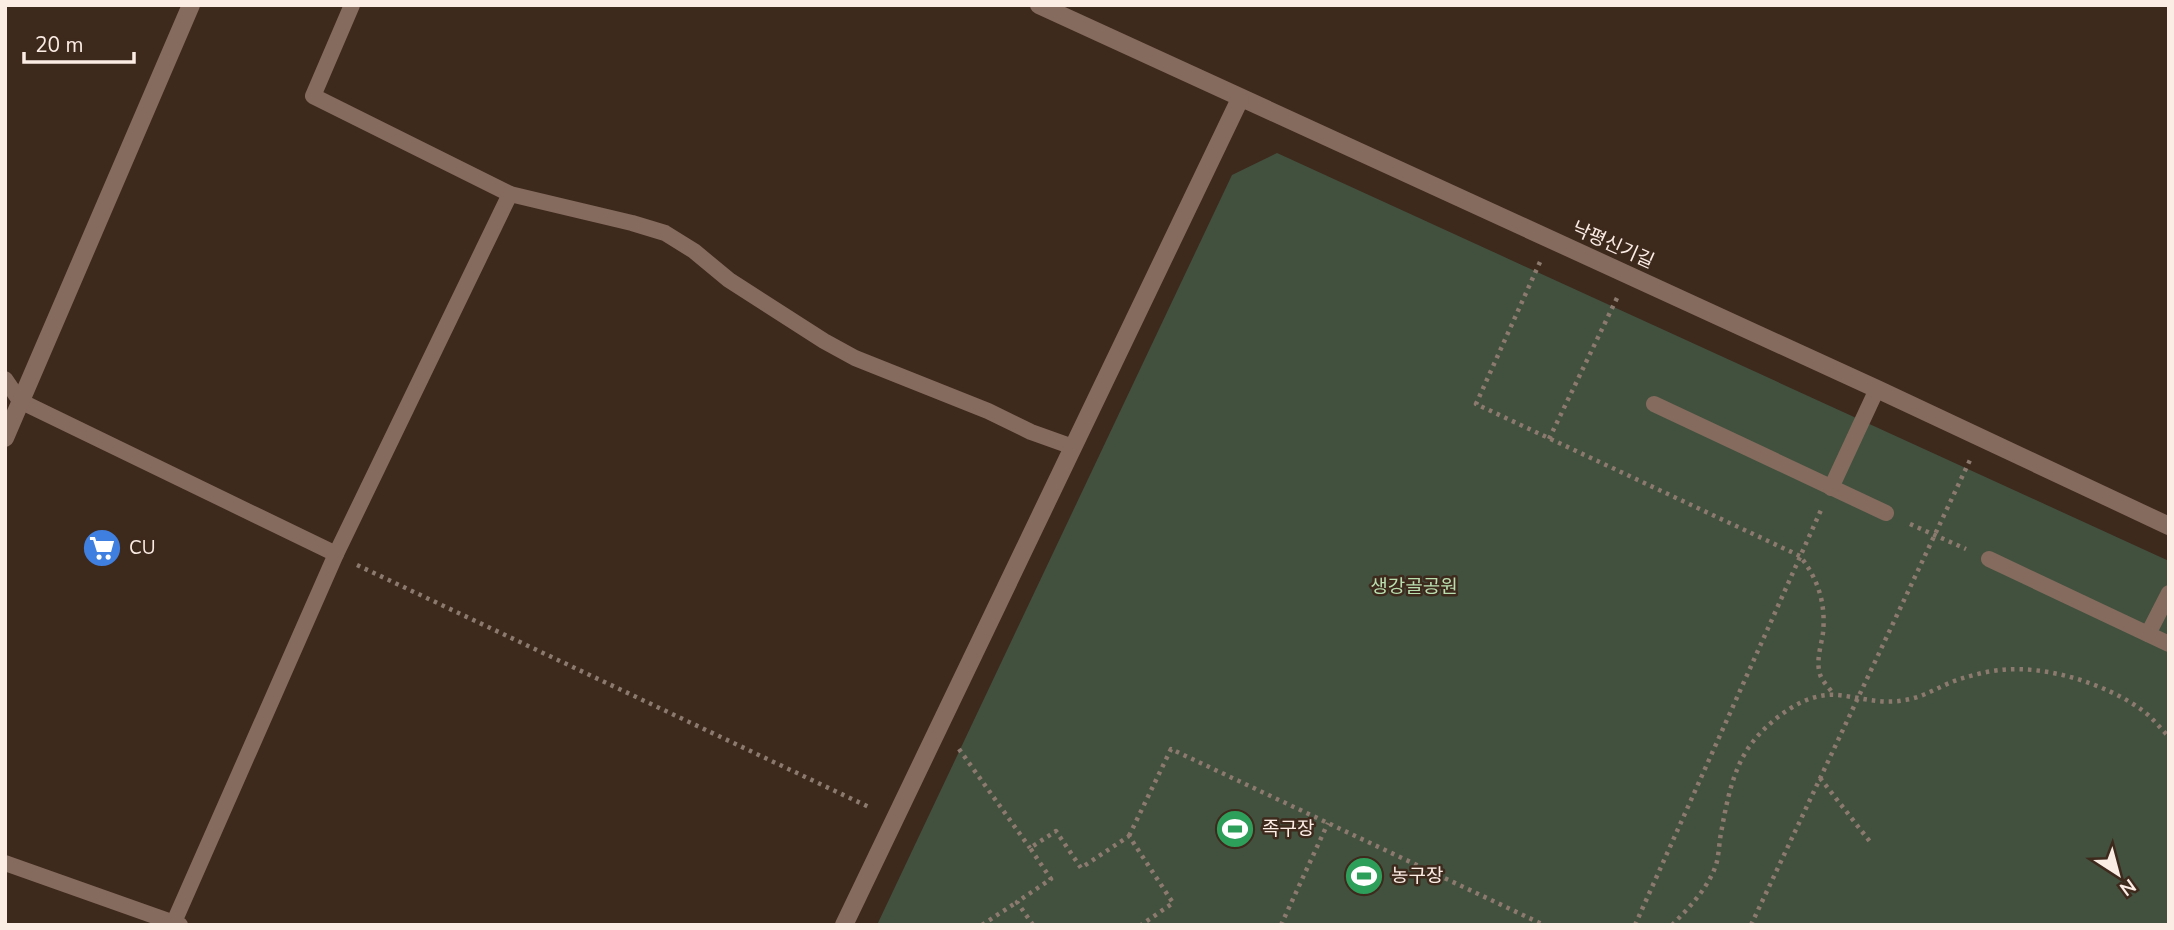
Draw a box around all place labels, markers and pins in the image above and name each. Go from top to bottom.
supermarket icon: CU [81,527,123,569]
place label: CU [129,535,156,561]
sports icon: 족구장 [1214,808,1256,850]
place label: 족구장 [1262,816,1314,842]
sports icon: 농구장 [1343,855,1385,897]
place label: 농구장 [1391,863,1443,889]

